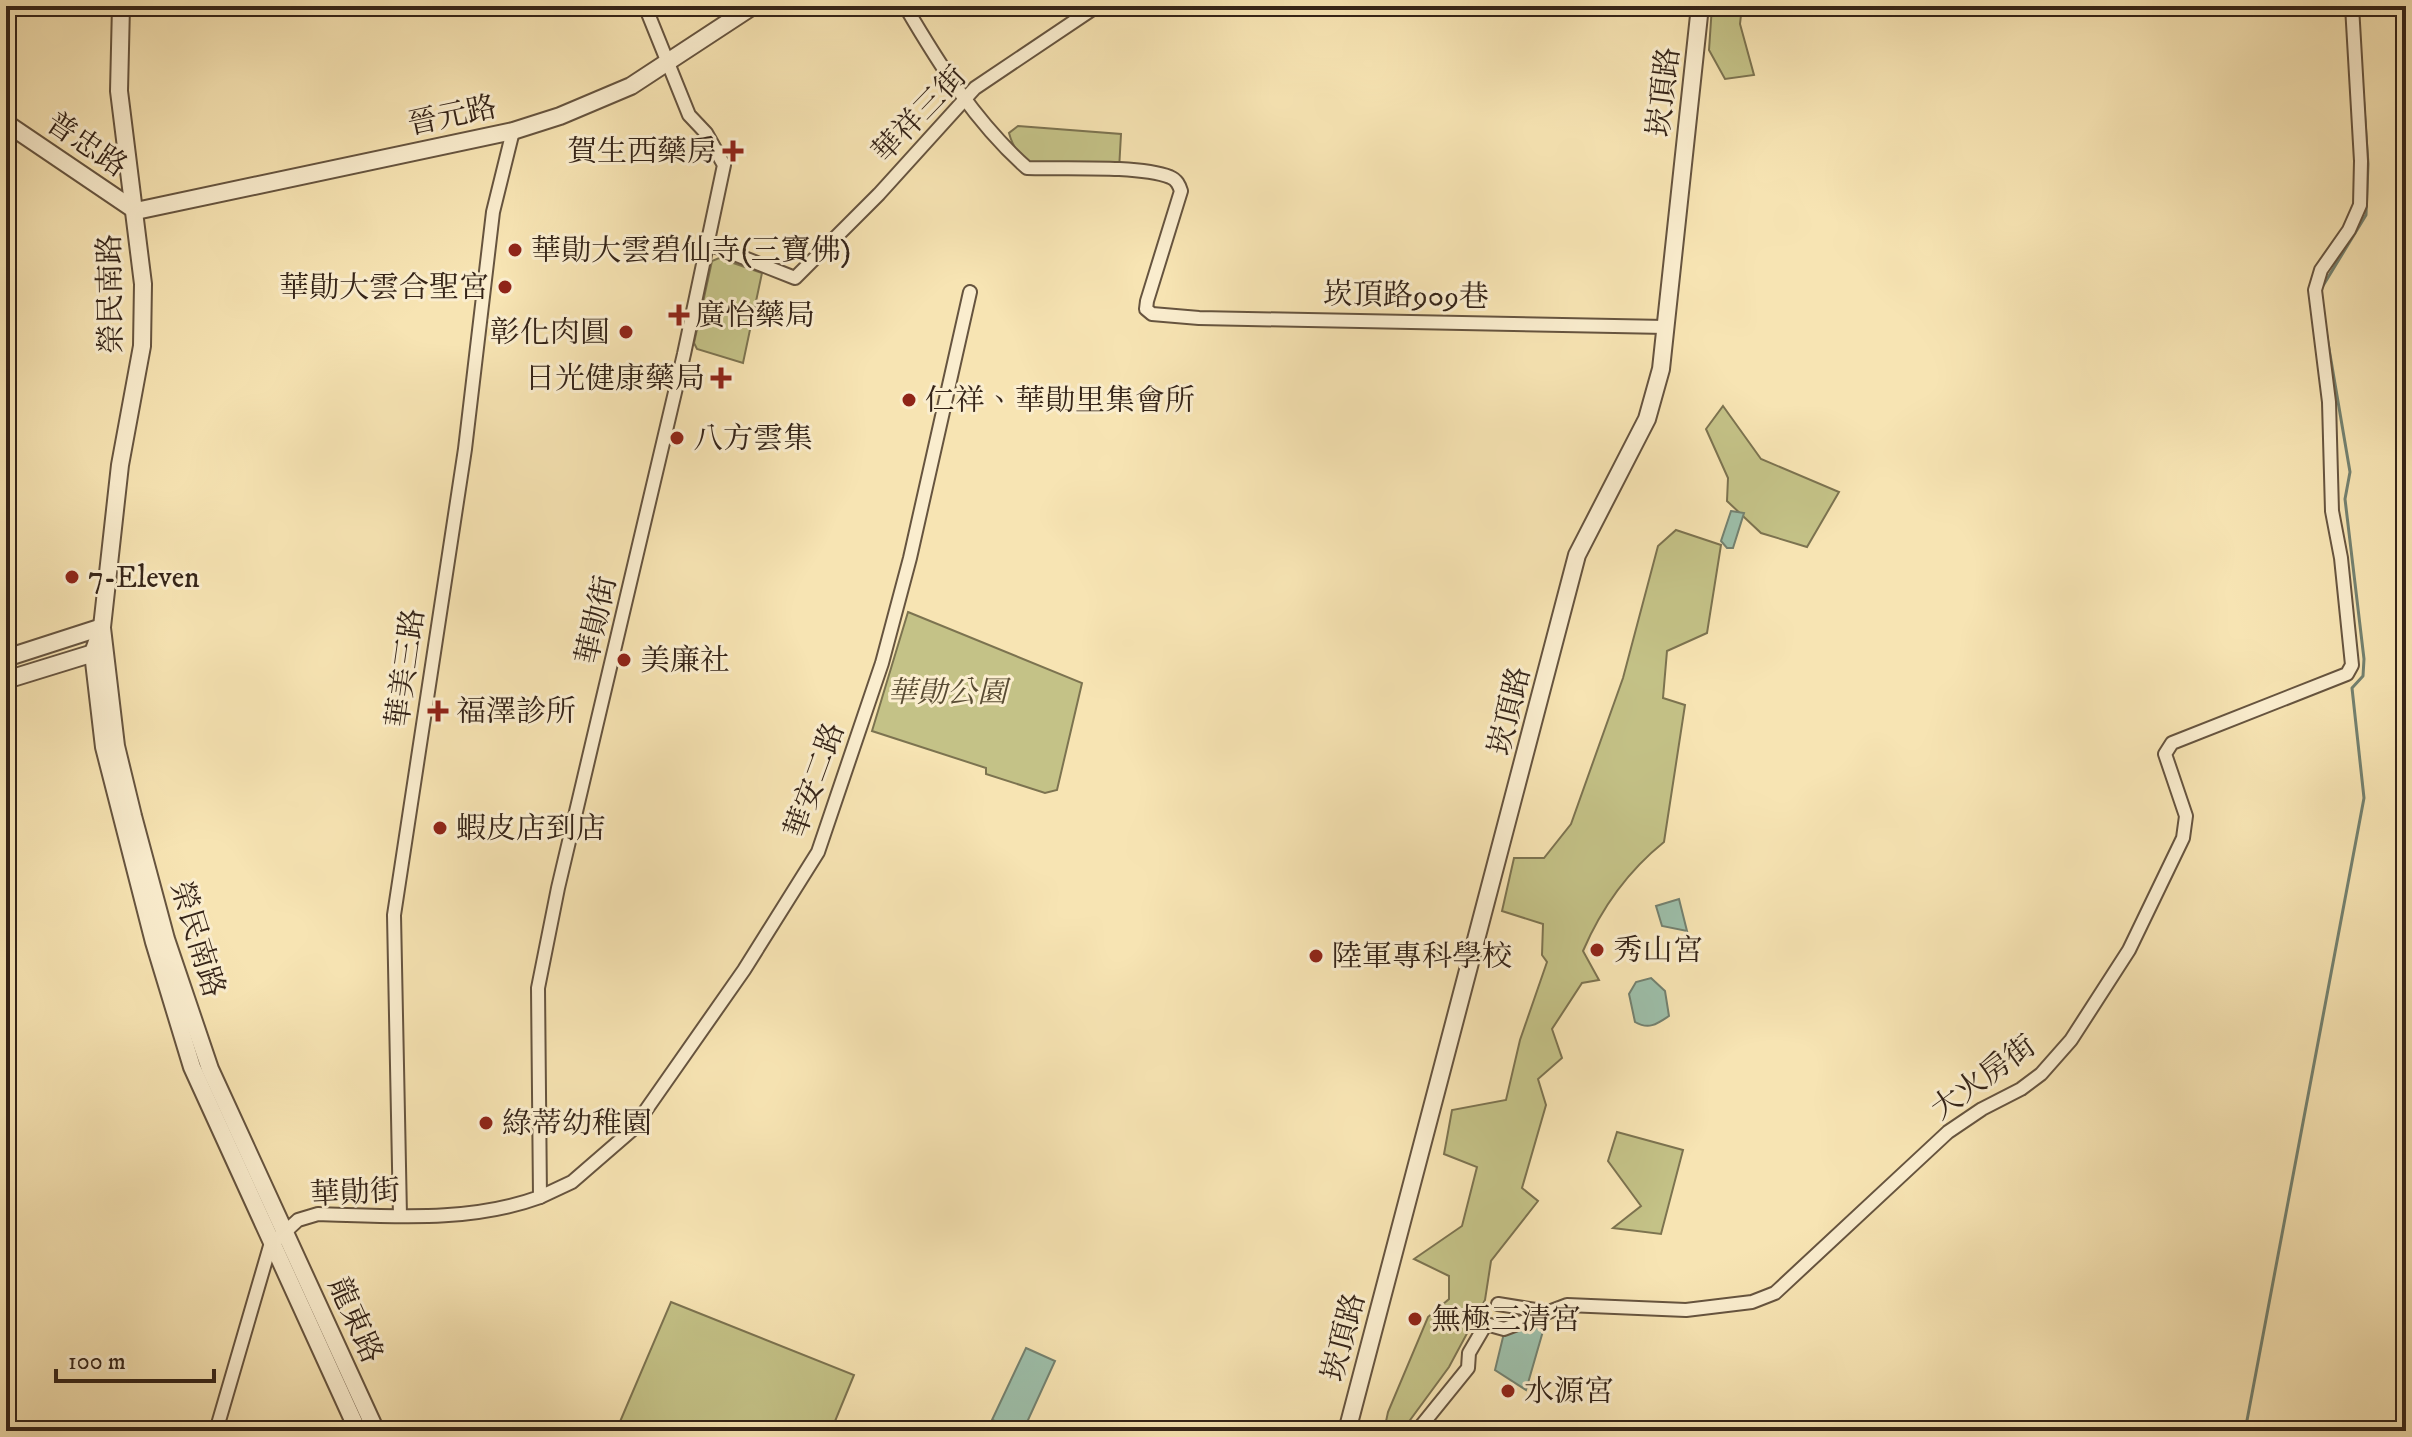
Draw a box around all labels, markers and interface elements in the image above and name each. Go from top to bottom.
street label: 崁頂路 [1641,45,1688,139]
street label: 華祥三街 [865,59,975,171]
street label: 晉元路 [404,89,500,144]
street label: 普忠路 [39,105,134,186]
place label: 賀生西藥房 [567,134,717,171]
marker: 賀生西藥房 [724,142,742,160]
place label: 華勛大雲碧仙寺(三寶佛) [531,233,851,270]
street label: 榮民南路 [92,234,131,354]
marker: 華勛大雲碧仙寺(三寶佛) [506,241,524,259]
place label: 華勛大雲合聖宮 [279,270,489,307]
street label: 崁頂路909巷 [1323,277,1489,316]
marker: 華勛大雲合聖宮 [496,278,514,296]
place label: 廣怡藥局 [695,298,815,335]
marker: 廣怡藥局 [670,306,688,324]
place label: 彰化肉圓 [490,315,610,352]
marker: 彰化肉圓 [617,323,635,341]
place label: 日光健康藥局 [525,361,705,398]
marker: 日光健康藥局 [712,369,730,387]
place label: 仁祥、華勛里集會所 [925,383,1195,420]
marker: 仁祥、華勛里集會所 [900,391,918,409]
place label: 八方雲集 [693,421,813,458]
marker: 八方雲集 [668,429,686,447]
place label: 7-Eleven [88,560,200,597]
marker: 7-Eleven [63,568,81,586]
street label: 華勛街 [569,572,626,668]
street label: 華美三路 [380,606,433,730]
place label: 美廉社 [640,643,730,680]
marker: 美廉社 [615,651,633,669]
street label: 崁頂路 [1482,663,1539,760]
park label: 華勛公園 [887,675,1011,712]
place label: 福澤診所 [456,694,576,731]
marker: 福澤診所 [427,700,449,722]
street label: 華安二路 [778,718,853,843]
place label: 蝦皮店到店 [456,811,606,848]
marker: 蝦皮店到店 [431,819,449,837]
street label: 榮民南路 [161,877,232,1002]
place label: 秀山宮 [1613,933,1703,970]
place label: 陸軍專科學校 [1332,939,1512,976]
marker: 秀山宮 [1588,941,1606,959]
marker: 陸軍專科學校 [1307,947,1325,965]
street label: 大火房街 [1924,1028,2043,1128]
place label: 綠蒂幼稚園 [502,1106,652,1143]
marker: 綠蒂幼稚園 [477,1114,495,1132]
street label: 華勛街 [309,1173,401,1214]
street label: 龍東路 [319,1272,390,1369]
street label: 崁頂路 [1315,1289,1374,1386]
place label: 無極三清宮 [1431,1302,1581,1339]
marker: 無極三清宮 [1406,1310,1424,1328]
scale bar [56,1333,214,1383]
text: 100 m [68,1347,126,1377]
place label: 水源宮 [1524,1374,1614,1411]
marker: 水源宮 [1499,1382,1517,1400]

